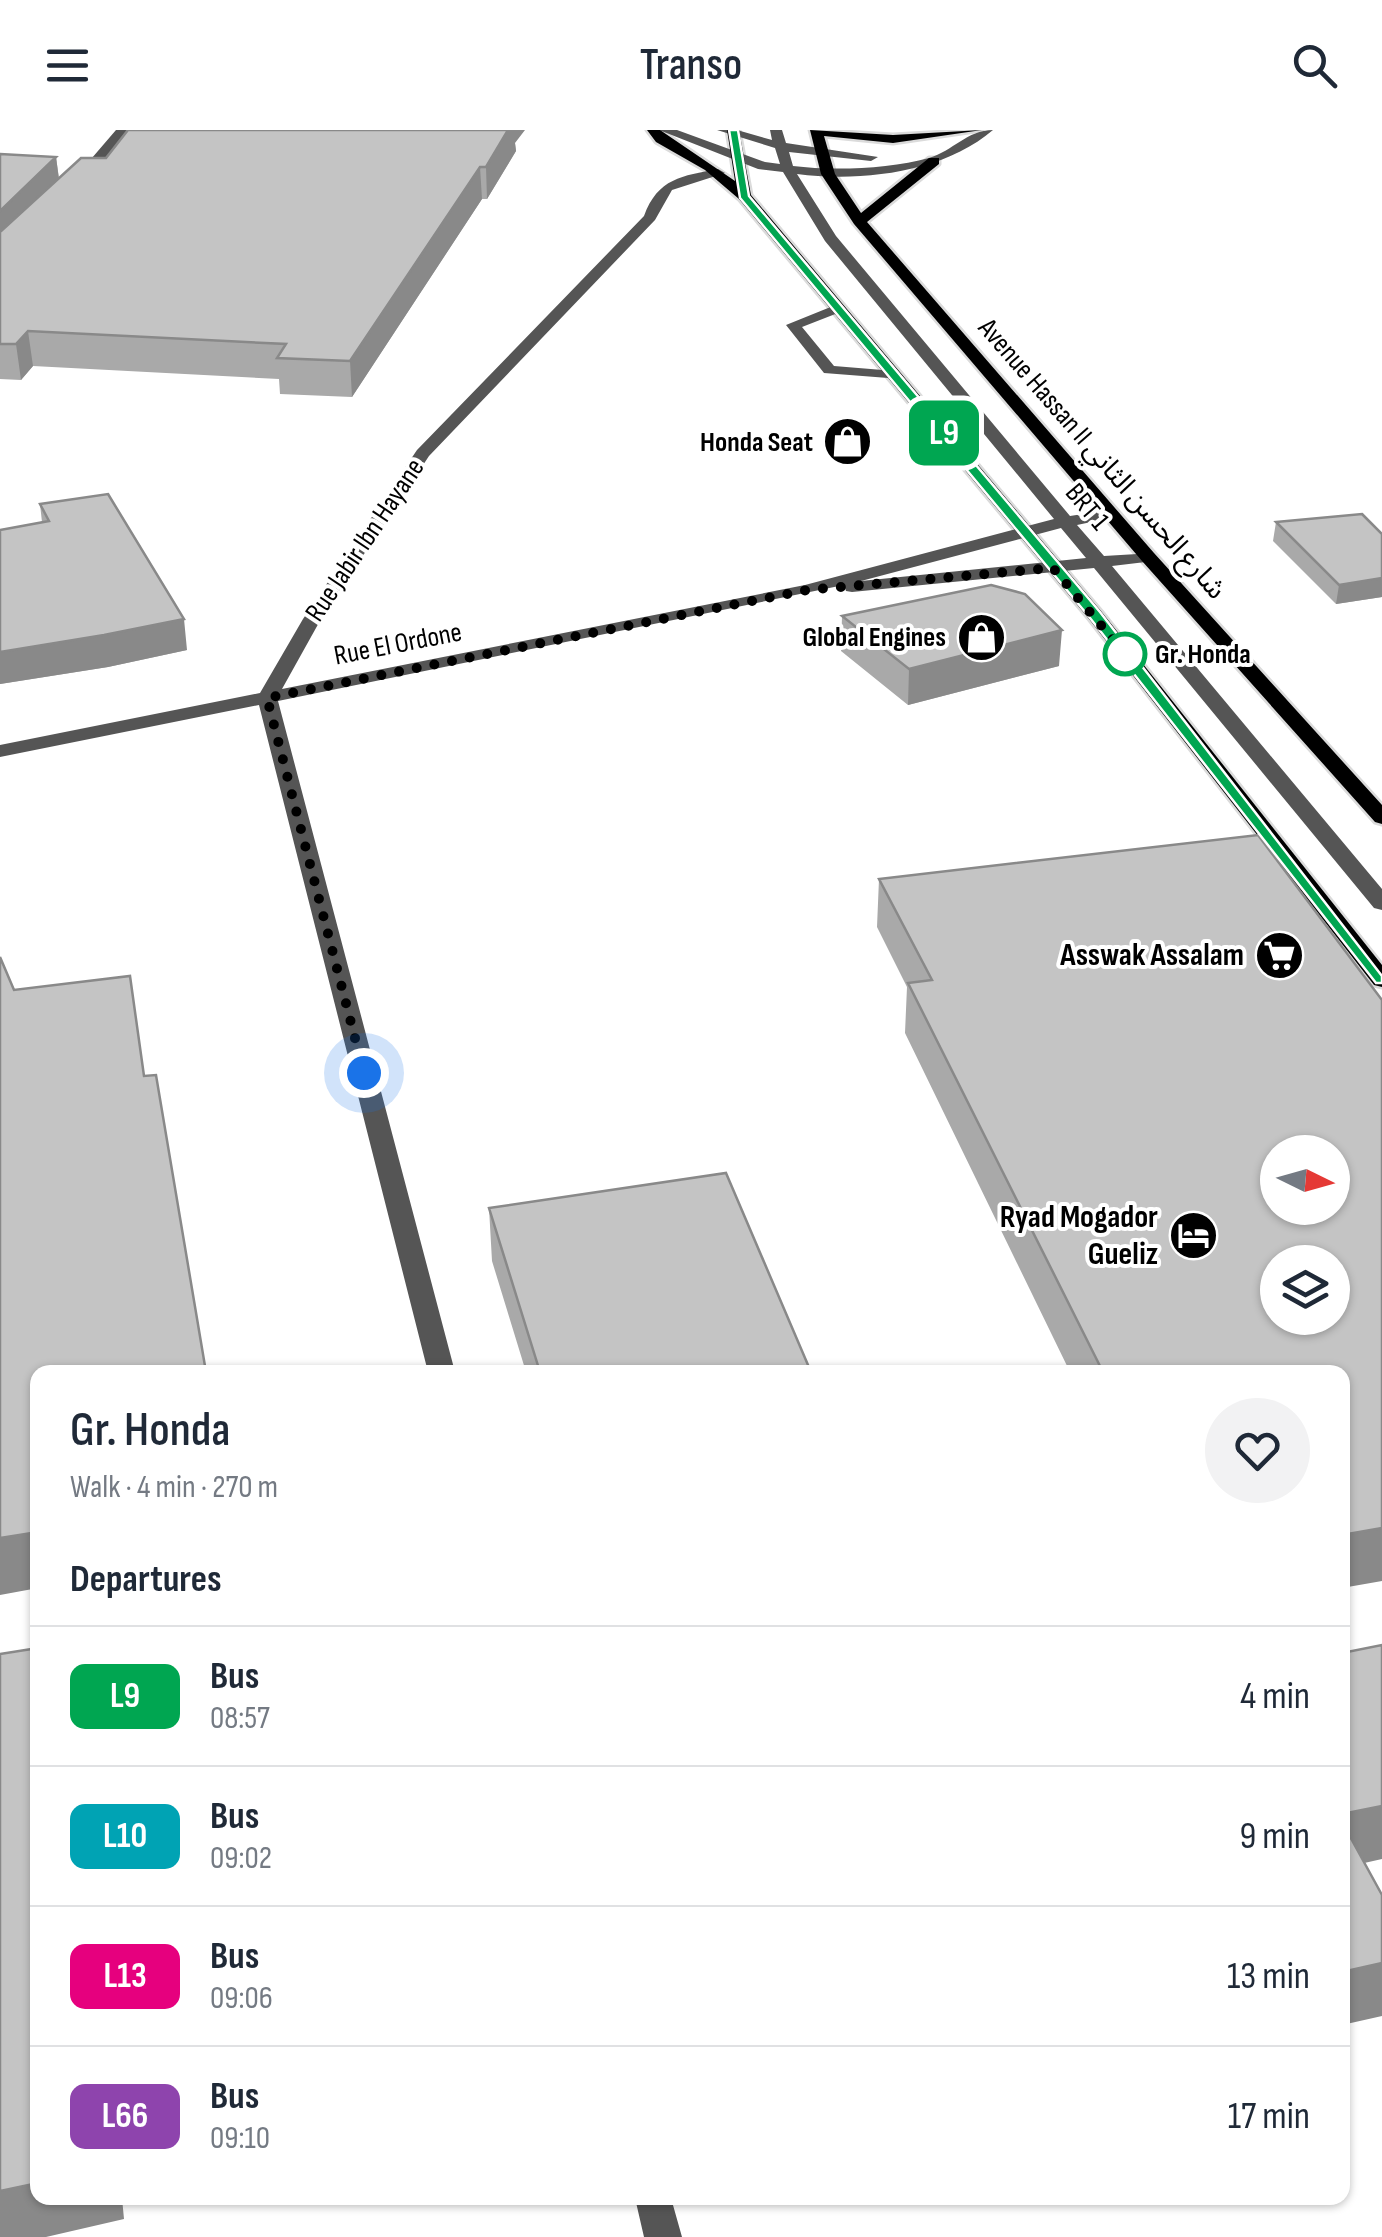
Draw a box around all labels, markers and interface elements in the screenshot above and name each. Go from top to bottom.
icon: menu [40,38,95,93]
text: Transo [640,38,742,93]
icon: search [1287,38,1342,93]
street label: Avenue Hassan II شارع الحسن الثاني [968,311,1233,608]
line badge: L9 [899,400,989,466]
text: L9 [929,412,959,455]
shop icon: Honda Seat [822,416,874,468]
place label: Honda Seat [700,426,813,459]
street label: Rue Jabir Ibn Hayane [298,452,432,628]
street label: BRT 1 [1058,477,1116,537]
shop icon: Global Engines [955,611,1007,663]
street label: Rue El Ordone [331,615,465,673]
place label: Global Engines [803,621,946,654]
marker: Gr. Honda [1104,633,1146,675]
place label: Gr. Honda [1155,638,1251,671]
supermarket icon: Asswak Assalam [1253,929,1305,981]
place label: Asswak Assalam [1059,936,1244,975]
your location [339,1048,389,1098]
north arrow [1260,1135,1350,1225]
map controls [1260,1135,1350,1335]
place label: Ryad Mogador Gueliz [1000,1198,1158,1274]
hotel icon: Ryad Mogador Gueliz [1167,1209,1219,1261]
button: layers [1260,1245,1350,1335]
button: heart [1205,1398,1310,1503]
text: Gr. Honda [70,1402,230,1459]
text: Walk · 4 min · 270 m [70,1468,278,1507]
text: Departures [70,1557,222,1602]
text: Bus [210,1654,259,1699]
text: 4 min [1240,1674,1310,1719]
text: L9 [110,1675,140,1718]
text: 08:57 [210,1699,270,1738]
text: Bus [210,1794,259,1839]
text: 9 min [1239,1814,1310,1859]
text: L10 [103,1815,147,1858]
text: 09:02 [210,1839,272,1878]
text: Bus [210,1934,259,1979]
text: 13 min [1227,1954,1310,1999]
text: L13 [103,1955,147,1998]
text: 09:06 [210,1979,273,2018]
text: Bus [210,2074,259,2119]
text: 17 min [1228,2094,1310,2139]
text: L66 [102,2095,148,2138]
text: 09:10 [210,2119,270,2158]

